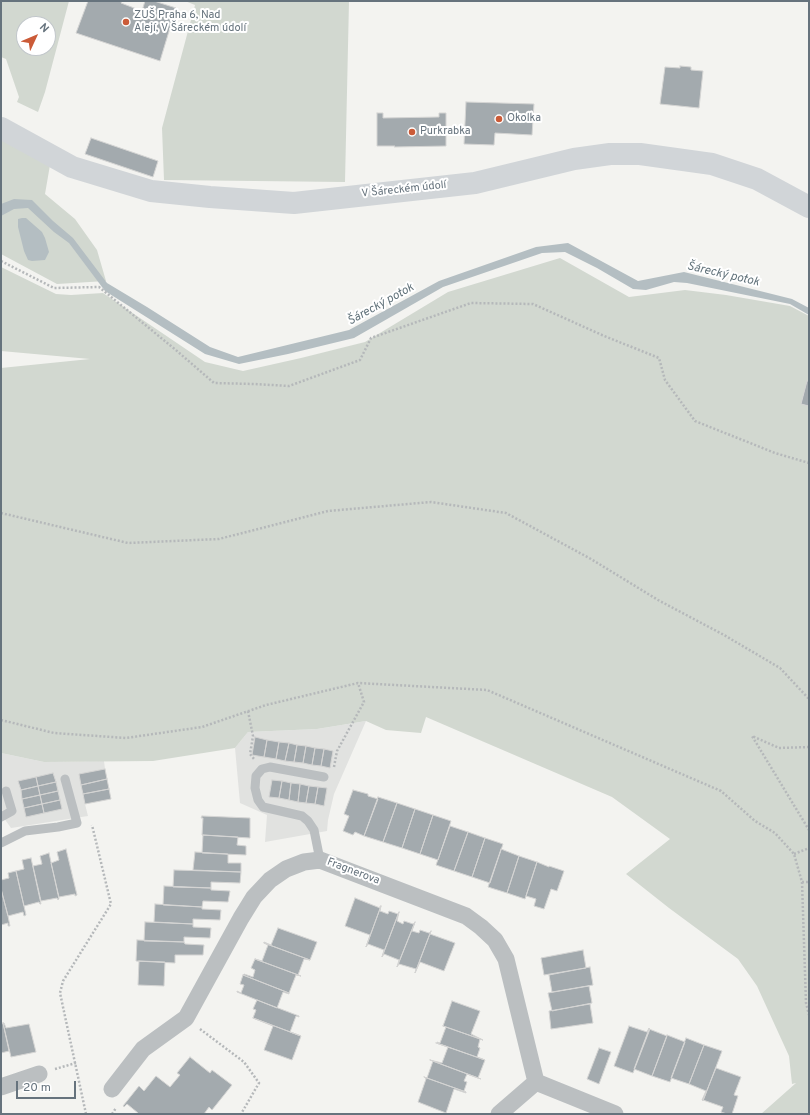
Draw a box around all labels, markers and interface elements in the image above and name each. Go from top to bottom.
place label: ZUŠ Praha 6, Nad Alejí, V Šáreckém údolí [134,9,246,35]
north arrow [16,16,56,56]
marker: ZUŠ Praha 6, Nad Alejí, V Šáreckém údolí [121,17,131,27]
text: N [36,21,52,36]
place label: Okolka [507,112,541,126]
marker: Okolka [494,114,504,124]
place label: Purkrabka [420,125,471,139]
marker: Purkrabka [407,127,417,137]
street label: V Šáreckém údolí [361,179,447,201]
water label: Šárecký potok [686,260,760,290]
water label: Šárecký potok [345,281,417,329]
street label: Fragnerova [325,856,381,888]
scale bar [18,1073,78,1099]
text: 20 m [23,1080,51,1096]

